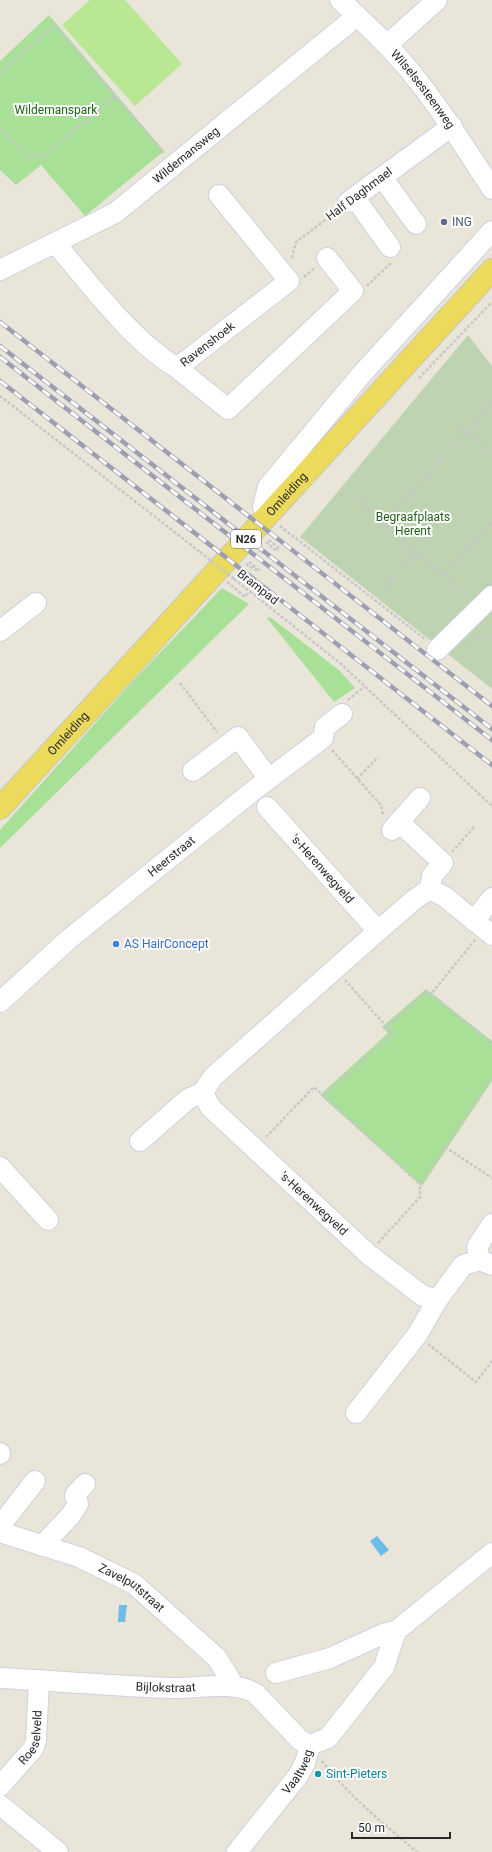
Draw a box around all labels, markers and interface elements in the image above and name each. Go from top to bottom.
street label: Wilselsesteenweg [388,47,458,131]
park label: Wildemanspark [15,103,98,117]
street label: Wildemansweg [150,124,222,186]
street label: Half Daghmael [323,165,395,223]
place label: ING [452,215,472,229]
marker: ING [439,217,449,227]
street label: Ravenshoek [178,318,238,370]
street label: Omleiding [263,470,310,519]
park label: Begraafplaats Herent [376,510,450,538]
road number: N26 [231,530,261,548]
street label: Brampad [235,567,281,607]
street label: Omleiding [45,709,92,758]
street label: 's-Herenwegveld [288,832,357,906]
street label: Heerstraat [145,833,198,880]
place label: AS HairConcept [124,937,209,951]
marker: AS HairConcept [111,939,121,949]
street label: 's-Herenwegveld [277,1169,350,1238]
street label: Zavelputstraat [96,1561,167,1615]
street label: Bijlokstraat [135,1679,196,1695]
street label: Roeselveld [15,1710,45,1768]
street label: Vaaltweg [279,1748,315,1797]
place label: Sint-Pieters [326,1767,387,1781]
marker: Sint-Pieters [313,1769,323,1779]
scale bar [352,1814,450,1840]
text: 50 m [358,1821,385,1835]

